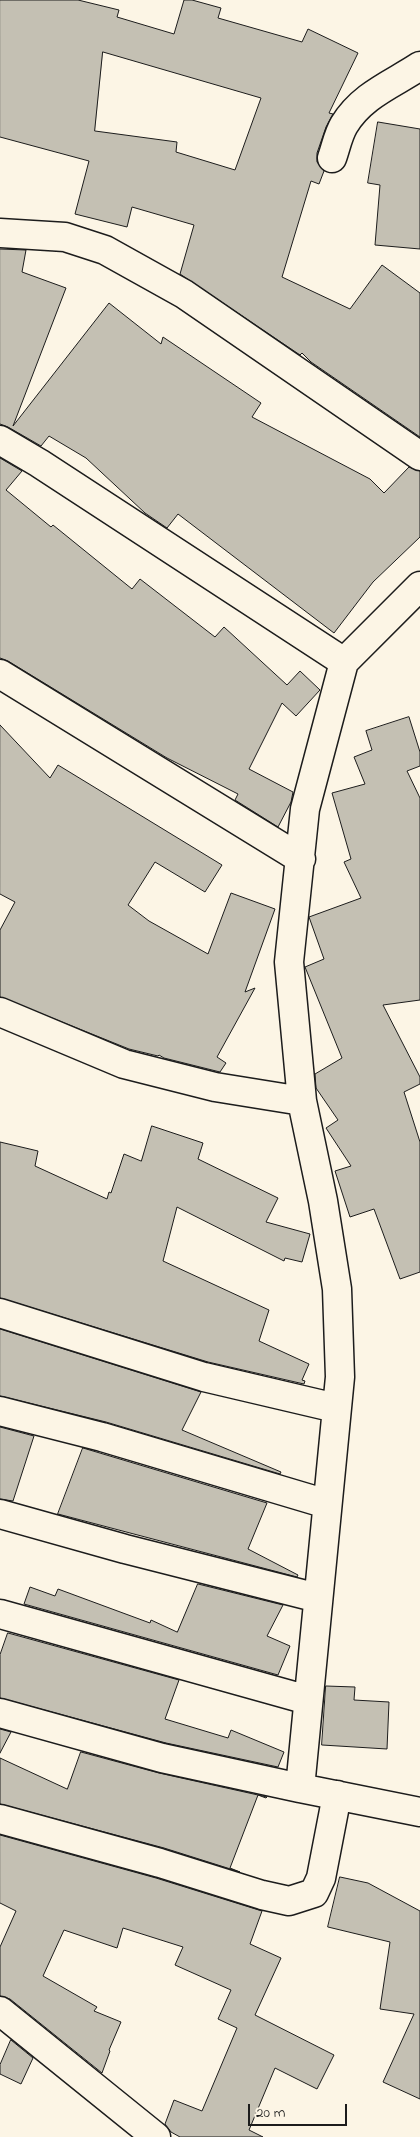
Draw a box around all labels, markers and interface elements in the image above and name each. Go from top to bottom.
scale bar [250,2094,349,2126]
text: 20 m [256,2102,285,2124]

